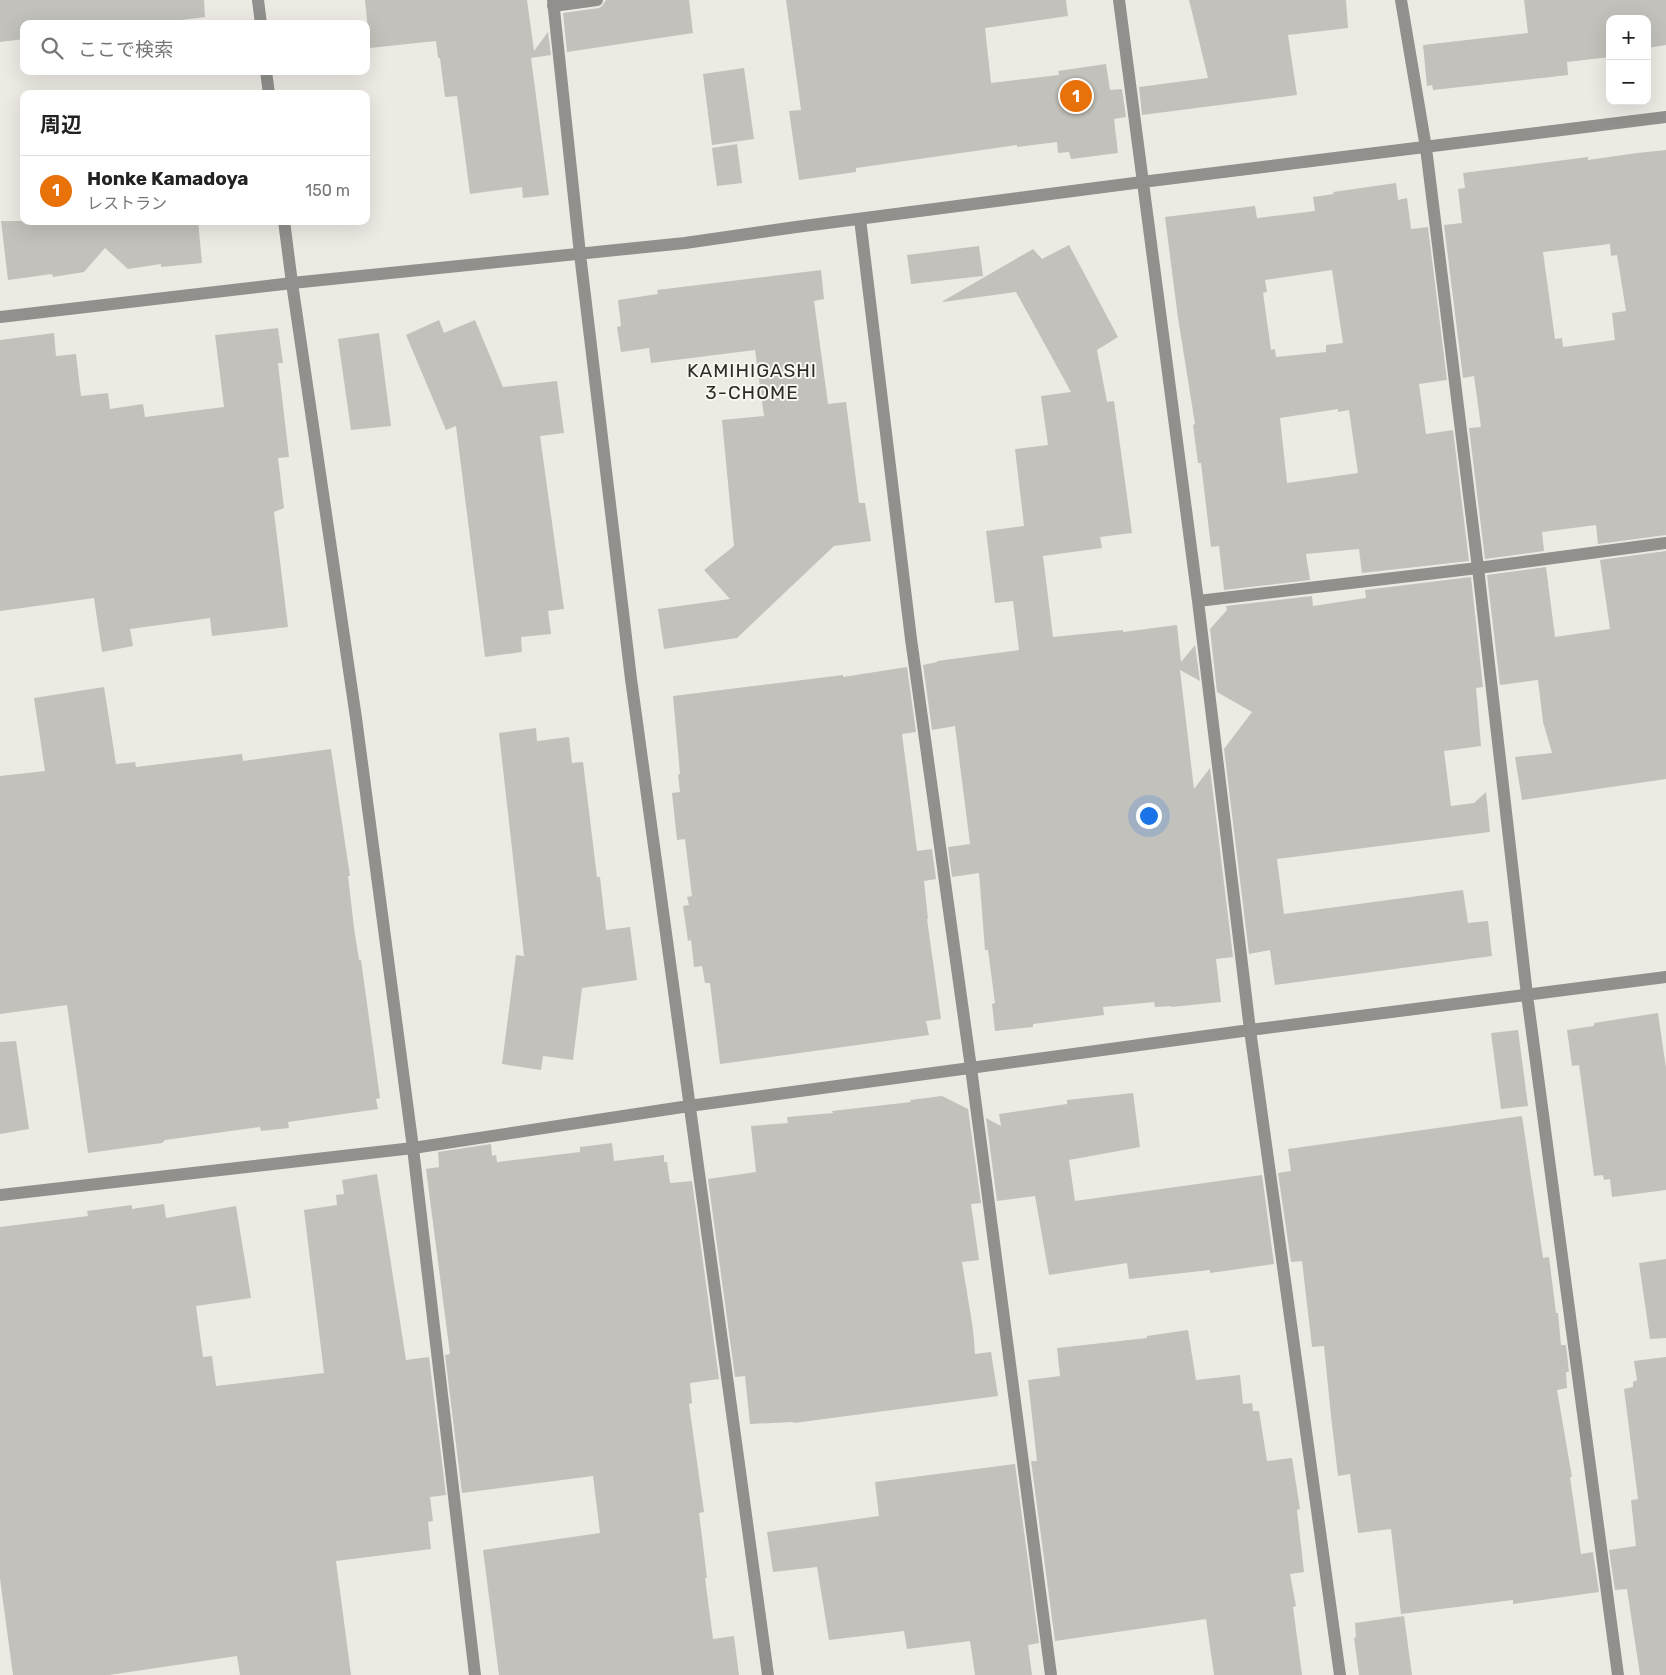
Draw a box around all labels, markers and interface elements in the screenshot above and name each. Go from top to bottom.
map controls [1606,15,1651,105]
button: + [1606,15,1651,60]
search box [20,20,370,75]
icon: search [38,34,66,62]
text: ここで検索 [78,38,173,61]
button: − [1606,60,1651,105]
pin: 1 [1060,77,1092,115]
text: 周辺 [40,112,82,137]
text: Honke Kamadoya [87,167,249,190]
text: 1 [52,181,60,200]
text: 150 m [305,181,350,200]
text: レストラン [87,194,167,213]
district label: KAMIHIGASHI 3-CHOME [687,359,817,404]
your location [1136,803,1162,829]

